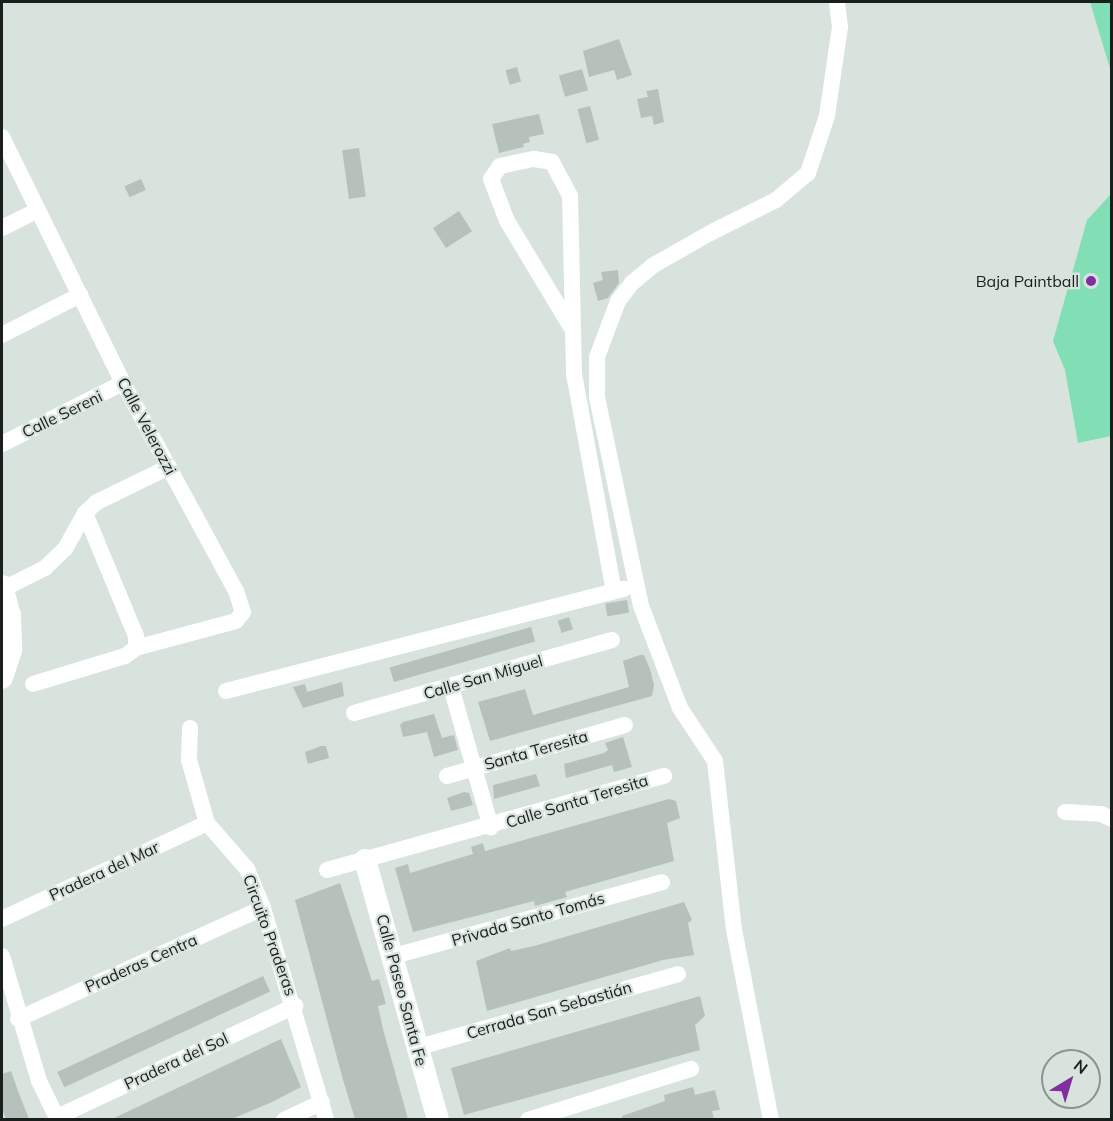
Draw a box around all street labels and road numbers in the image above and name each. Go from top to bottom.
street label: Calle Velerozzi [113,374,181,478]
street label: Calle Sereni [19,386,105,442]
street label: Calle San Miguel [421,651,545,703]
street label: Santa Teresita [482,726,590,774]
street label: Calle Santa Teresita [504,770,650,832]
street label: Pradera del Mar [46,837,162,905]
street label: Circuito Praderas [239,872,301,998]
street label: Privada Santo Tomás [449,888,607,950]
street label: Calle Paseo Santa Fe [373,912,431,1068]
street label: Praderas Centra [82,930,200,996]
street label: Cerrada San Sebastián [464,977,634,1043]
street label: Pradera del Sol [121,1029,231,1093]

